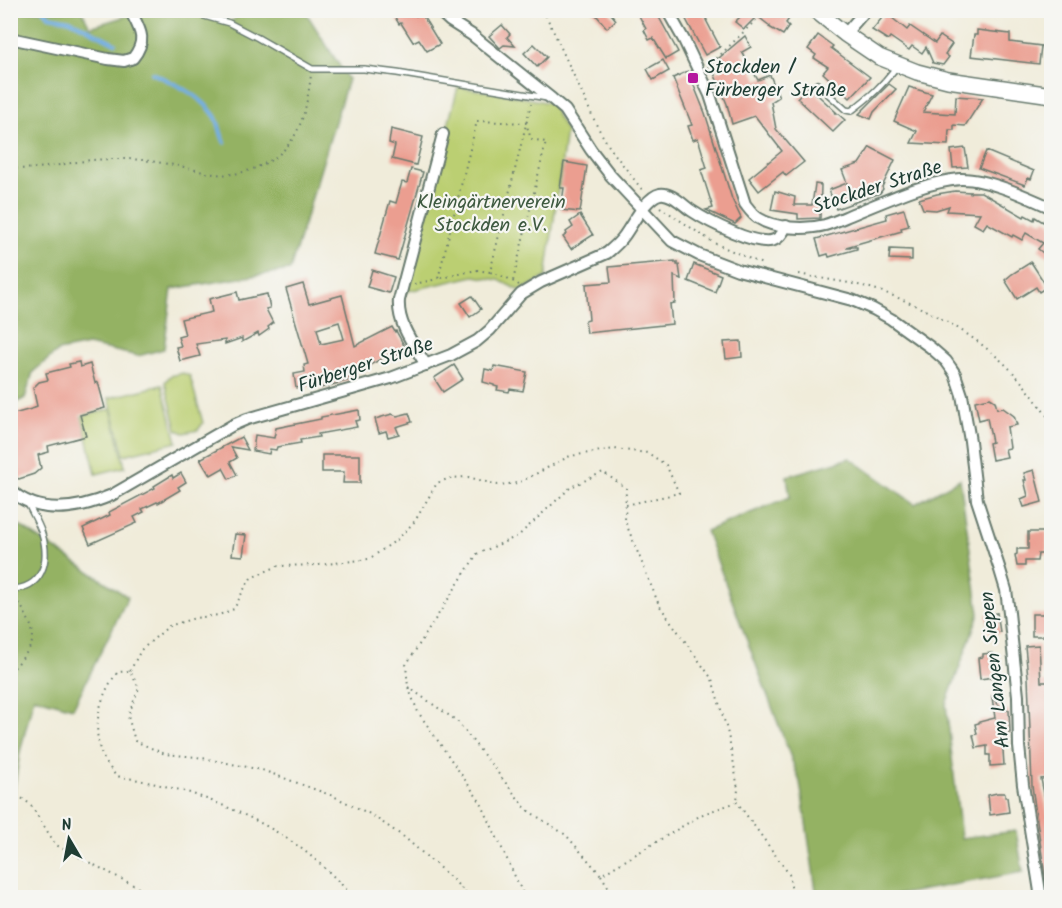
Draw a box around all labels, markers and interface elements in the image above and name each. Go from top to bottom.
place label: Stockden / Fürberger Straße [705,52,846,107]
marker: Stockden / Fürberger Straße [686,71,700,85]
street label: Stockder Straße [809,152,946,224]
park label: Kleingärtnerverein Stockden e.V. [416,187,566,242]
street label: Fürberger Straße [294,329,438,403]
street label: Am Langen Siepen [972,590,1020,750]
north arrow [39,809,99,869]
text: N [60,813,74,839]

